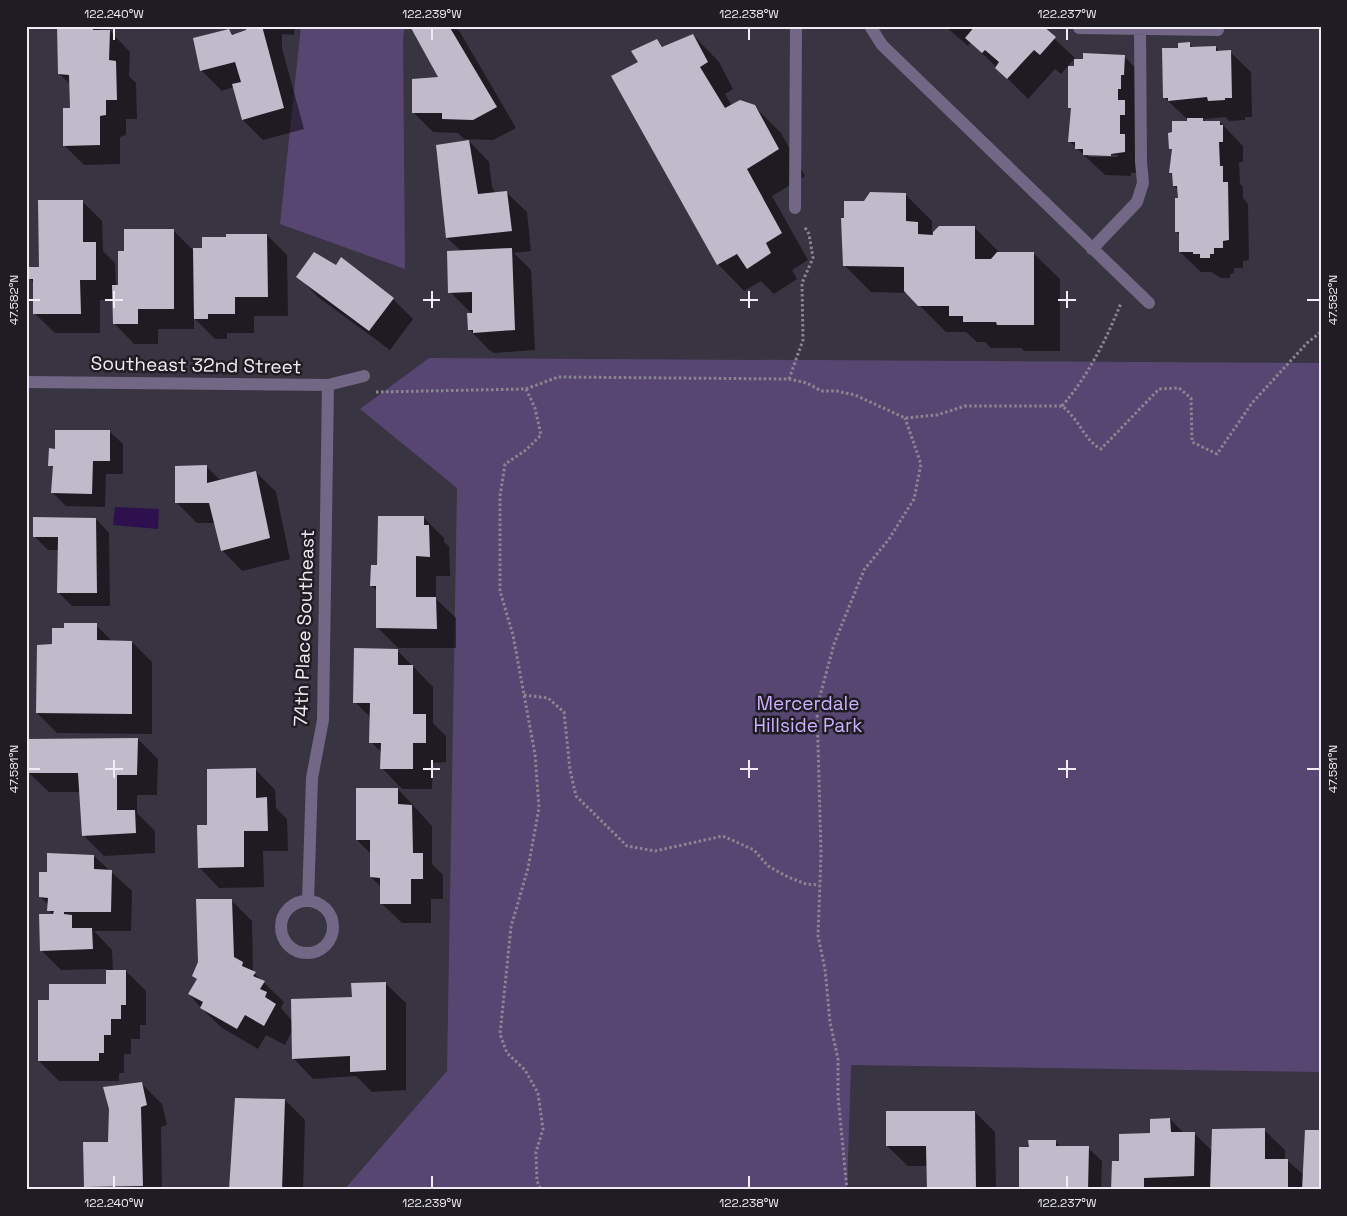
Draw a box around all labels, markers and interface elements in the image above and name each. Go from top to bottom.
text: 122.240°W [84,6,144,22]
text: 122.239°W [402,6,462,22]
text: 122.238°W [719,6,779,22]
text: 122.237°W [1038,6,1097,22]
text: 47.582°N [6,275,22,325]
text: 47.582°N [1325,275,1341,325]
street label: Southeast 32nd Street [90,351,302,379]
street label: 74th Place Southeast [288,529,320,727]
park label: Mercerdale Hillside Park [754,691,862,738]
text: 47.581°N [6,745,22,793]
text: 47.581°N [1325,745,1341,793]
text: 122.240°W [84,1195,144,1211]
text: 122.239°W [402,1195,462,1211]
text: 122.238°W [719,1195,779,1211]
text: 122.237°W [1038,1195,1097,1211]

